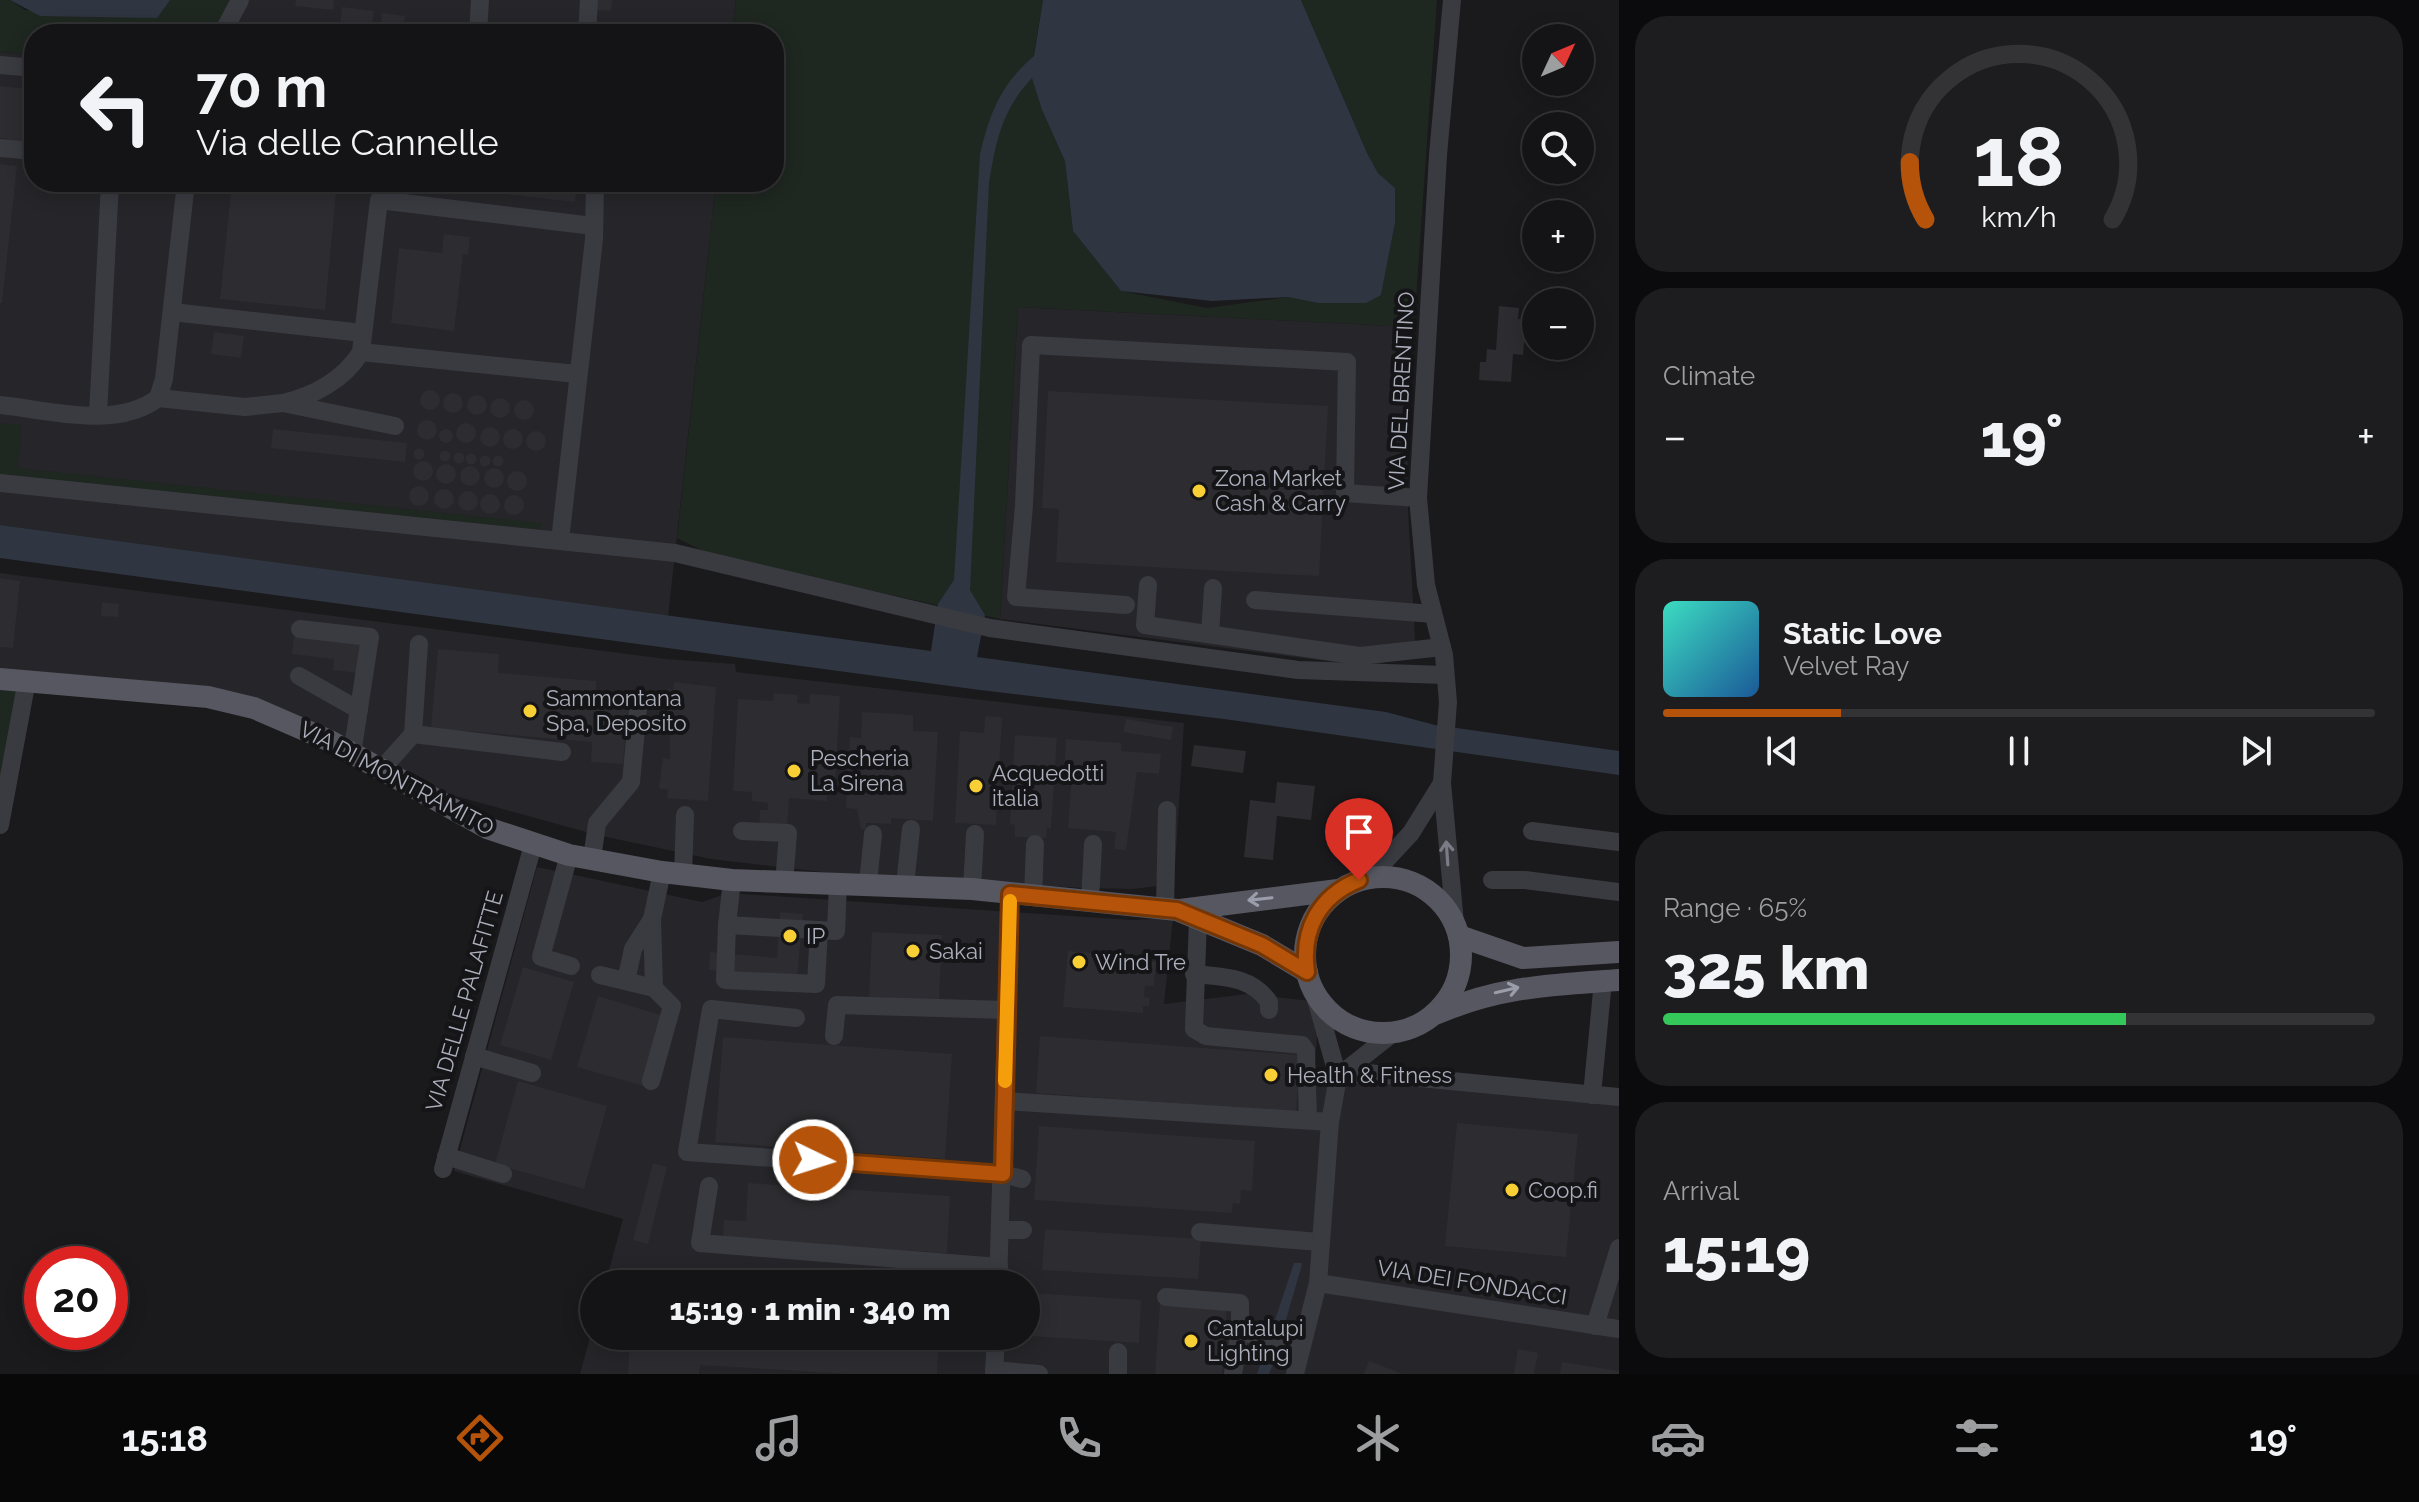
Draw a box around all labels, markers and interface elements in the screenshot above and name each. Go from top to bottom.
north arrow [1522,24,1594,96]
map controls [1522,24,1594,360]
text: 70 m [196,54,327,120]
icon: left [64,56,168,160]
text: 18 [1973,107,2065,204]
button: search [1522,112,1594,184]
text: Via delle Cannelle [196,121,499,163]
button: + [1522,200,1594,272]
text: km/h [1981,200,2057,234]
button: − [1522,288,1594,360]
street label: VIA DEL BRENTINO [1383,291,1419,491]
text: Climate [1663,361,1755,391]
text: 19° [1981,401,2063,471]
text: − [1663,411,1687,462]
text: + [2357,411,2375,462]
place label: Zona Market Cash & Carry [1215,465,1346,516]
marker: Zona Market Cash & Carry [1190,482,1208,500]
text: Static Love [1783,616,1942,651]
text: Velvet Ray [1783,651,1909,681]
place label: Sammontana Spa, Deposito [546,685,686,736]
marker: Sammontana Spa, Deposito [521,702,539,720]
street label: VIA DI MONTRAMITO [295,716,499,840]
icon: previous [1760,729,1804,773]
icon: pause [1997,729,2041,773]
icon: next [2234,729,2278,773]
place label: Pescheria La Sirena [810,745,909,796]
place label: Acquedotti italia [992,760,1104,811]
marker: Pescheria La Sirena [785,762,803,780]
marker: Acquedotti italia [967,777,985,795]
pin [1325,798,1393,880]
icon: arrive [1337,810,1381,854]
one-way arrow [1439,840,1454,867]
street label: VIA DELLE PALAFITTE [420,888,508,1114]
one-way arrow [1247,892,1274,907]
text: Range · 65% [1663,893,1807,923]
place label: IP [806,923,825,949]
marker: IP [781,927,799,945]
text: 325 km [1663,933,1870,1003]
place label: Sakai [929,938,983,964]
marker: Sakai [904,942,922,960]
place label: Wind Tre [1095,949,1186,975]
marker: Wind Tre [1070,953,1088,971]
one-way arrow [1494,982,1520,997]
place label: Health & Fitness [1287,1062,1452,1088]
marker: Health & Fitness [1262,1066,1280,1084]
position arrow [771,1118,855,1202]
text: Arrival [1663,1176,1739,1206]
place label: Coop.fi [1528,1177,1598,1203]
marker: Coop.fi [1503,1181,1521,1199]
text: 15:19 [1663,1216,1810,1286]
speed limit sign: 20 [24,1246,128,1350]
street label: VIA DEI FONDACCI [1375,1254,1569,1310]
text: 15:19 · 1 min · 340 m [670,1292,950,1327]
place label: Cantalupi Lighting [1207,1315,1304,1366]
marker: Cantalupi Lighting [1182,1332,1200,1350]
icon: directions [452,1410,508,1466]
icon: music [751,1410,807,1466]
icon: phone [1051,1410,1107,1466]
icon: climate [1350,1410,1406,1466]
icon: car [1650,1410,1706,1466]
icon: filters [1949,1410,2005,1466]
text: 15:18 [122,1417,208,1459]
text: 19° [2249,1417,2297,1459]

